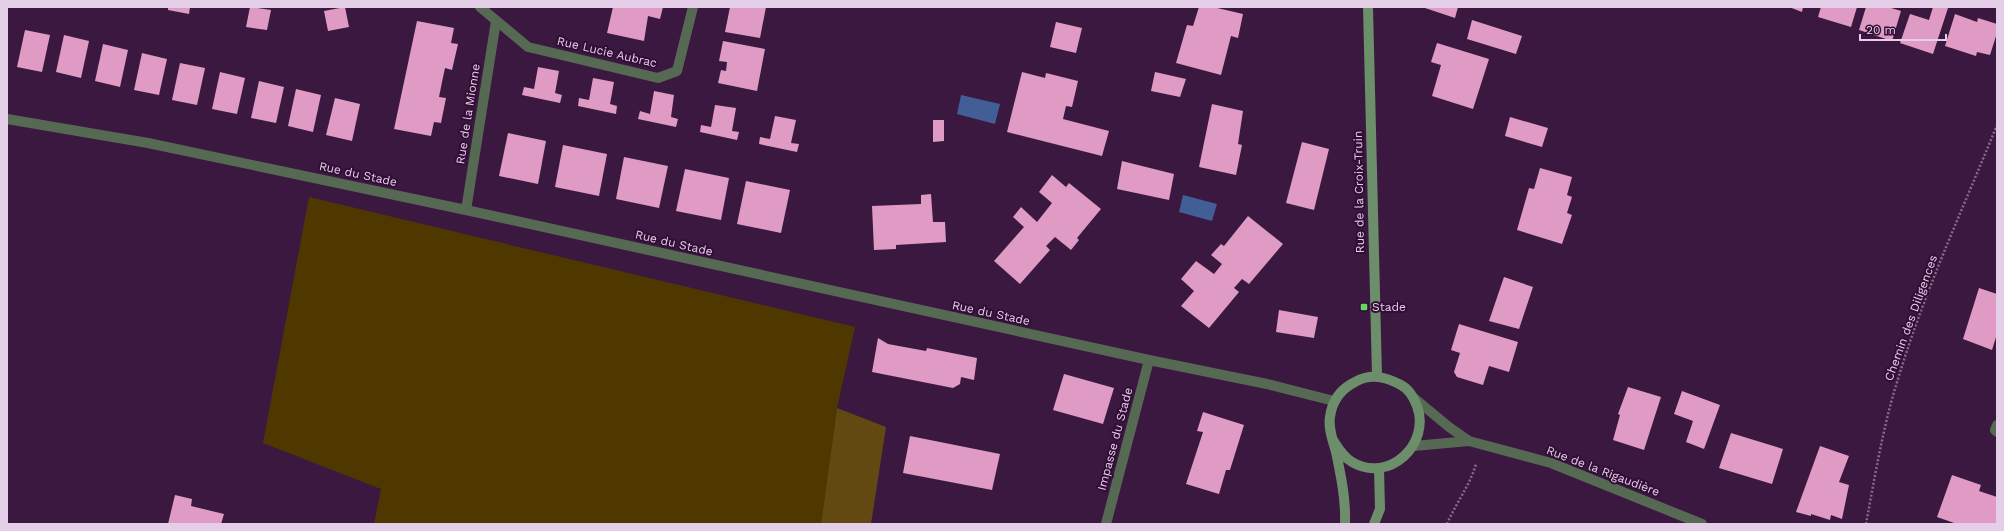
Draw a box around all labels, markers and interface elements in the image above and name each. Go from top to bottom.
scale bar [1860,16,1946,42]
text: 20 m [1866,23,1896,37]
street label: Rue Lucie Aubrac [556,34,659,70]
street label: Rue de la Mionne [453,63,483,165]
street label: Rue de la Croix-Truin [1351,131,1367,253]
street label: Rue du Stade [318,159,398,189]
street label: Rue du Stade [634,227,714,259]
street label: Chemin des Diligences [1882,253,1940,383]
street label: Rue du Stade [951,298,1031,328]
place label: Stade [1372,300,1406,314]
marker: Stade [1359,302,1369,312]
street label: Impasse du Stade [1095,386,1135,492]
street label: Rue de la Rigaudière [1544,443,1662,499]

